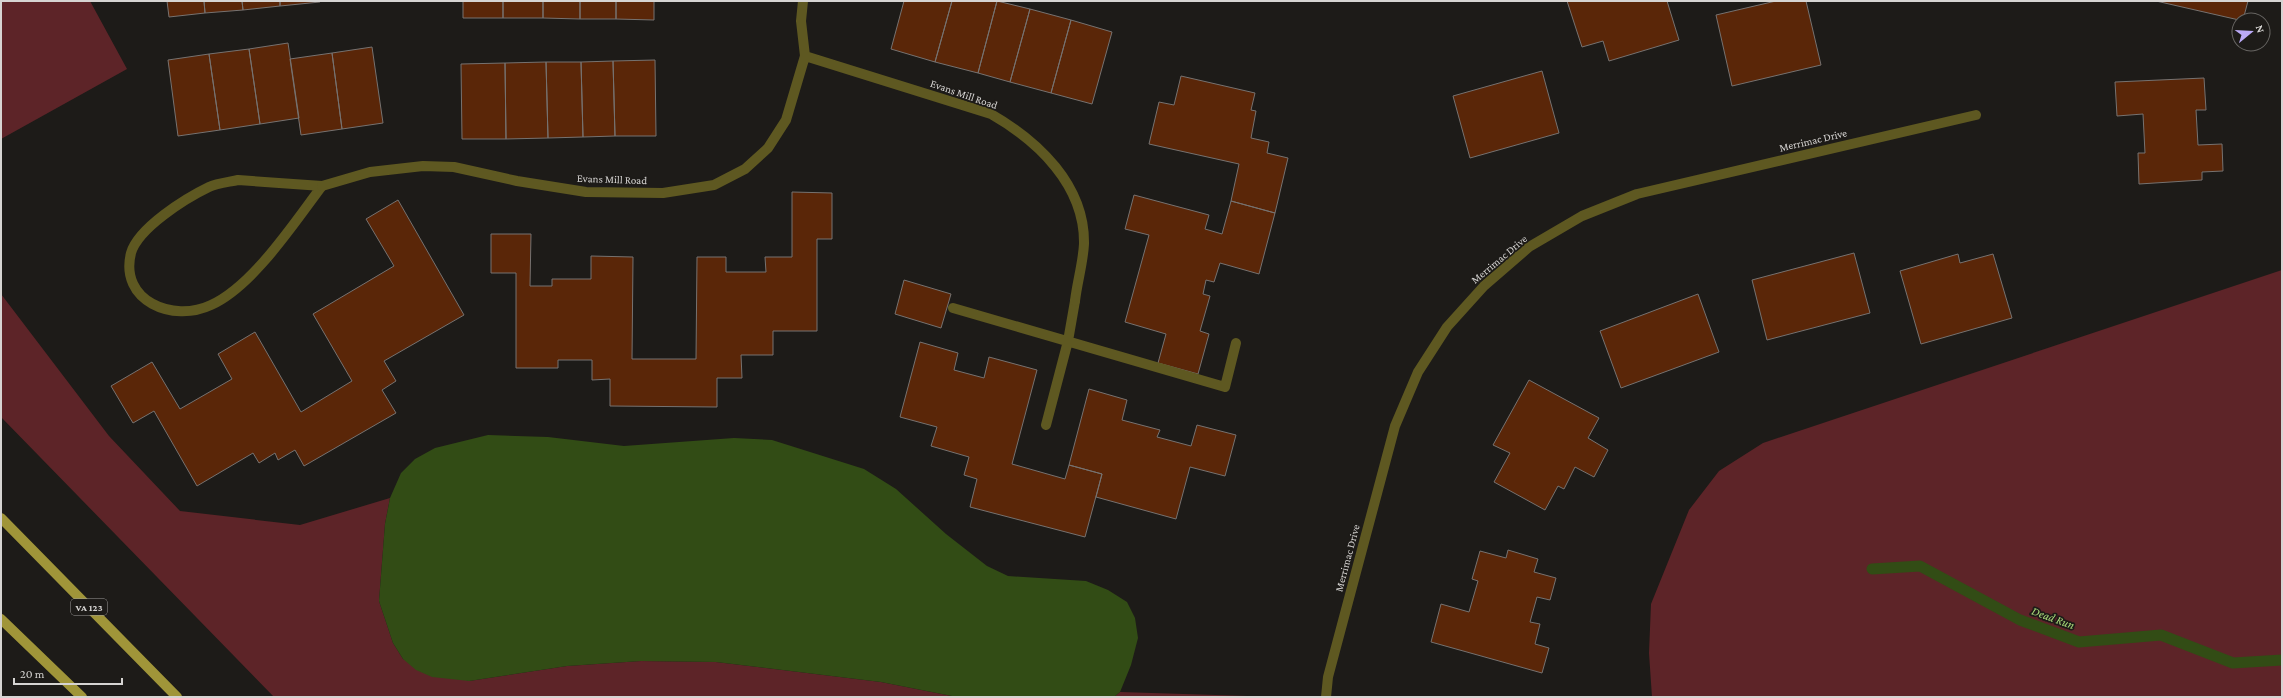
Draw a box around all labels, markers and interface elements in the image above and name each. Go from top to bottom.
north arrow [2231,12,2271,52]
text: N [2254,23,2268,35]
street label: Evans Mill Road [929,77,999,111]
street label: Merrimac Drive [1778,126,1848,154]
street label: Evans Mill Road [577,172,648,186]
street label: Merrimac Drive [1469,232,1529,286]
street label: Merrimac Drive [1332,523,1362,593]
road number: VA 123 [71,599,107,615]
water label: Dead Run [2030,604,2076,632]
scale bar [14,660,122,686]
text: 20 m [20,667,45,681]

